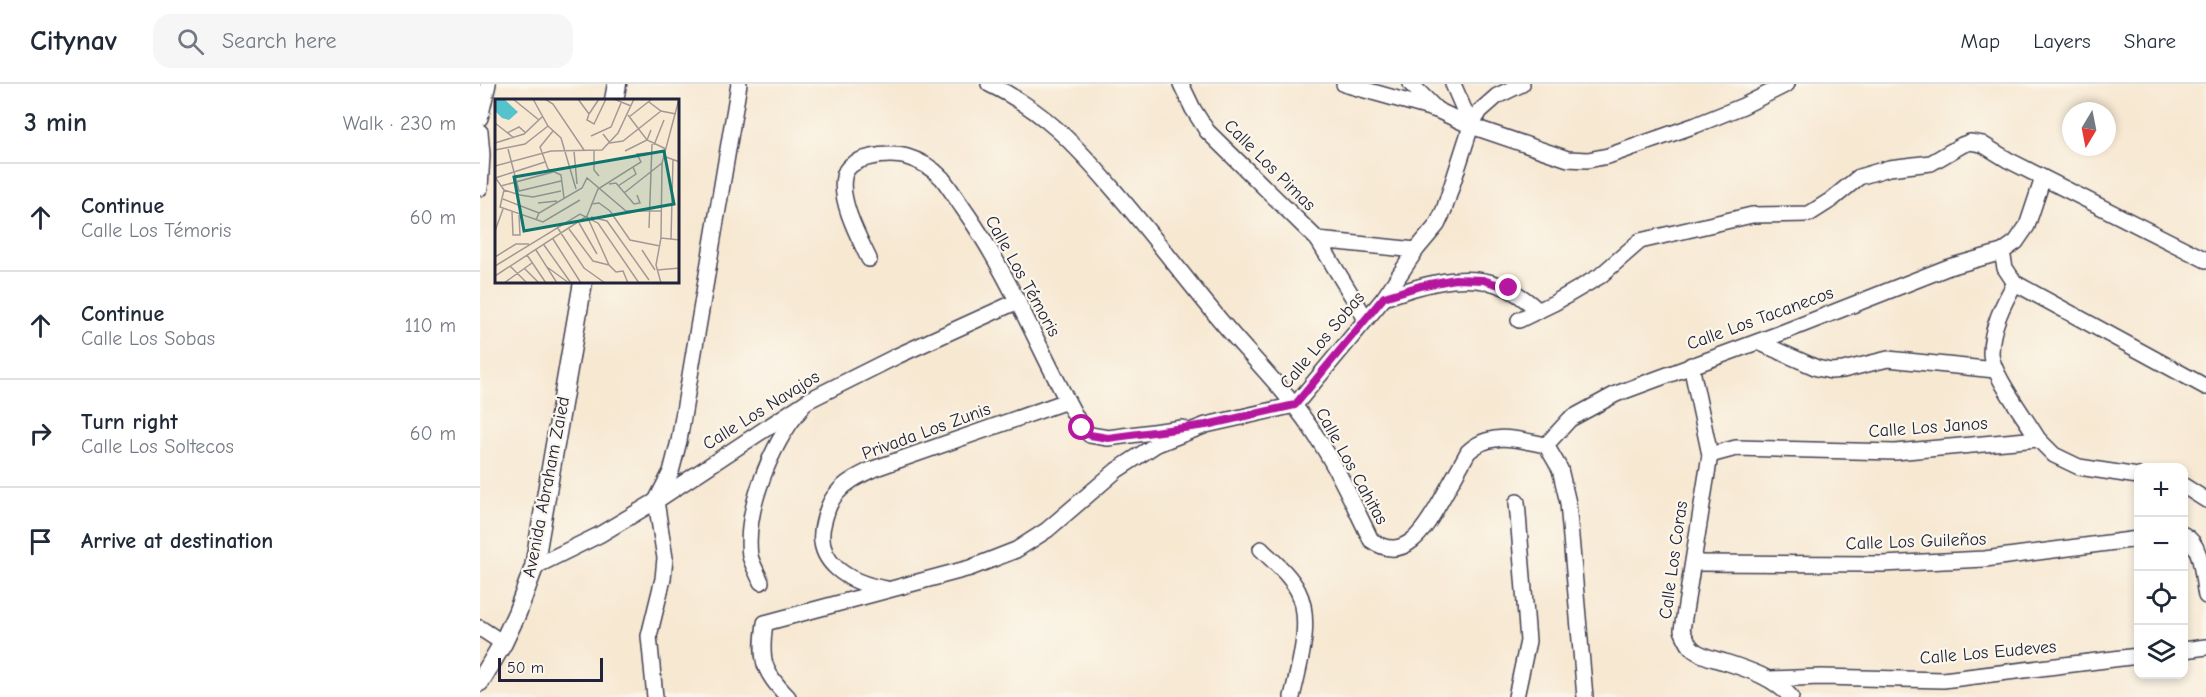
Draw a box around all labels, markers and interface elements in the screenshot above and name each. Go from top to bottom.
search box [153,14,573,68]
text: Citynav [30,25,117,57]
icon: search [174,25,207,58]
text: Search here [222,28,336,54]
text: Map [1961,29,2000,53]
text: Layers [2033,29,2091,53]
text: Share [2124,29,2176,53]
inset map [495,99,680,284]
north arrow [2062,102,2116,156]
text: 3 min [24,108,87,138]
text: Walk · 230 m [343,112,456,135]
street label: Calle Los Pimas [1220,115,1320,215]
text: Continue [81,193,164,219]
icon: ahead [24,201,57,234]
text: 60 m [410,206,456,229]
street label: Calle Los Témoris [981,212,1065,341]
text: Calle Los Témoris [81,219,231,242]
route end [1495,274,1521,300]
street label: Calle Los Tacanecos [1684,282,1836,355]
street label: Calle Los Sobas [1276,287,1369,393]
text: Continue [81,301,164,327]
icon: ahead [24,309,57,342]
text: 110 m [405,314,456,337]
text: Calle Los Sobas [81,327,215,350]
street label: Calle Los Navajos [699,366,823,455]
street label: Avenida Abraham Zaied [519,395,574,579]
street label: Privada Los Zunis [859,398,993,464]
street label: Calle Los Cahitas [1311,404,1392,528]
text: Turn right [81,409,178,435]
street label: Calle Los Janos [1868,413,1988,442]
route start [1068,414,1094,440]
icon: right [24,417,57,450]
text: 60 m [410,422,456,445]
text: Calle Los Soltecos [81,435,234,458]
map controls [2134,463,2188,679]
button: + [2134,463,2188,517]
street label: Calle Los Coras [1655,500,1692,620]
button: − [2134,517,2188,571]
icon: arrive [24,525,57,558]
text: Arrive at destination [81,528,273,554]
street label: Calle Los Guileños [1845,529,1987,554]
button: locate [2134,571,2188,625]
button: layers [2134,625,2188,679]
street label: Calle Los Eudeves [1919,636,2057,669]
scale bar [498,655,603,682]
text: 50 m [507,659,544,677]

